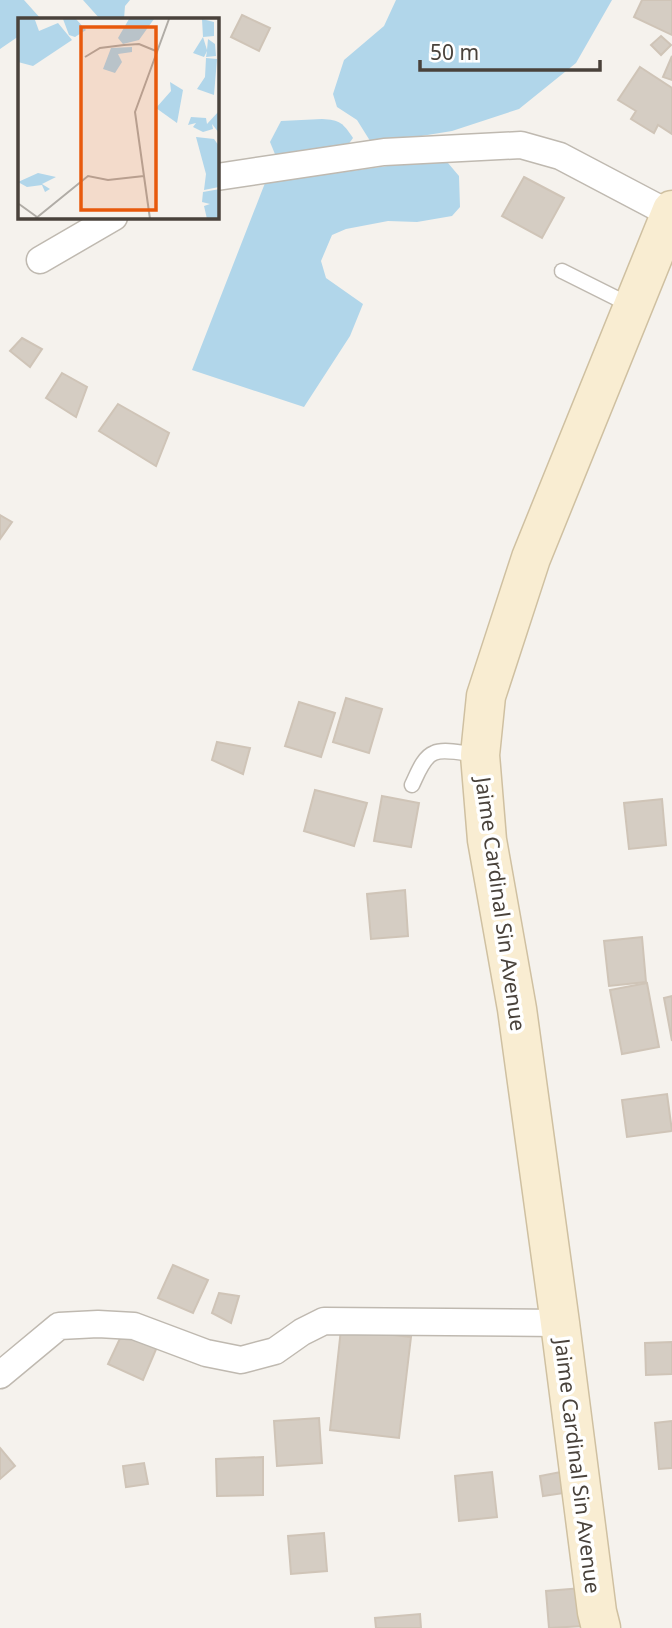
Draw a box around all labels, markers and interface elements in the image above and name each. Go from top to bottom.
inset map [18,18,219,219]
scale bar [420,28,600,72]
text: 50 m [430,38,479,66]
street label: Jaime Cardinal Sin Avenue [469,773,533,1033]
street label: Jaime Cardinal Sin Avenue [548,1335,608,1595]

